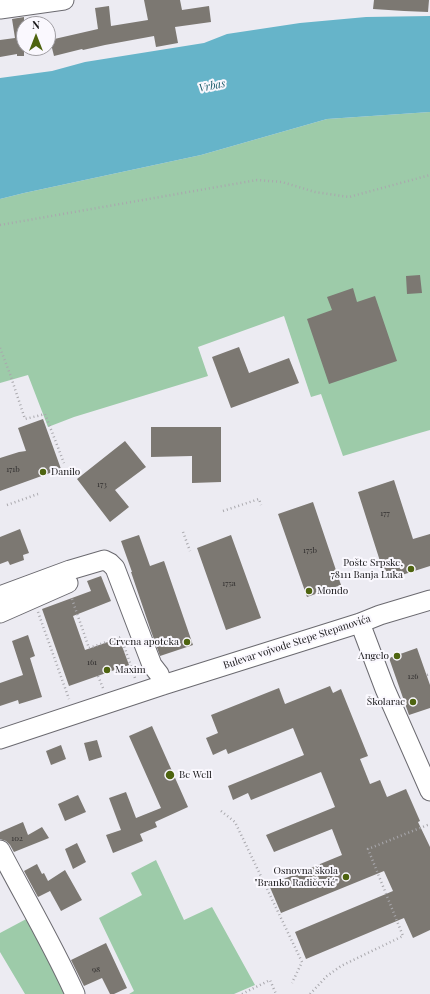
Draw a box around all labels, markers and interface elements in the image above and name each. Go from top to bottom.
north arrow [16,16,56,56]
text: N [32,17,40,32]
water label: Vrbas [198,77,226,95]
house number: 171b [6,464,20,474]
place label: Danilo [51,466,80,478]
marker: Danilo [38,467,48,477]
house number: 173 [97,479,107,489]
house number: 177 [380,508,390,518]
house number: 175b [303,545,317,555]
place label: Pošte Srpske, 78111 Banja Luka [331,557,403,580]
marker: Pošte Srpske, 78111 Banja Luka [406,564,416,574]
house number: 175a [222,578,236,588]
place label: Mondo [317,585,348,597]
marker: Mondo [304,586,314,596]
street label: Bulevar vojvode Stepe Stepanovića [222,612,372,672]
place label: Crvena apoteka [109,636,179,648]
marker: Crvena apoteka [182,637,192,647]
place label: Angelo [358,650,389,662]
marker: Angelo [392,651,402,661]
house number: 161 [87,657,97,667]
place label: Maxim [115,664,146,676]
marker: Maxim [102,665,112,675]
house number: 126 [408,671,418,681]
place label: Školarac [367,696,405,708]
marker: Školarac [408,697,418,707]
marker: Be Well [164,769,176,781]
place label: Be Well [179,769,212,781]
house number: 102 [11,833,23,843]
place label: Osnovna škola "Branko Radičević" [255,865,338,888]
marker: Osnovna škola "Branko Radičević" [341,872,351,882]
house number: 98 [92,964,100,974]

